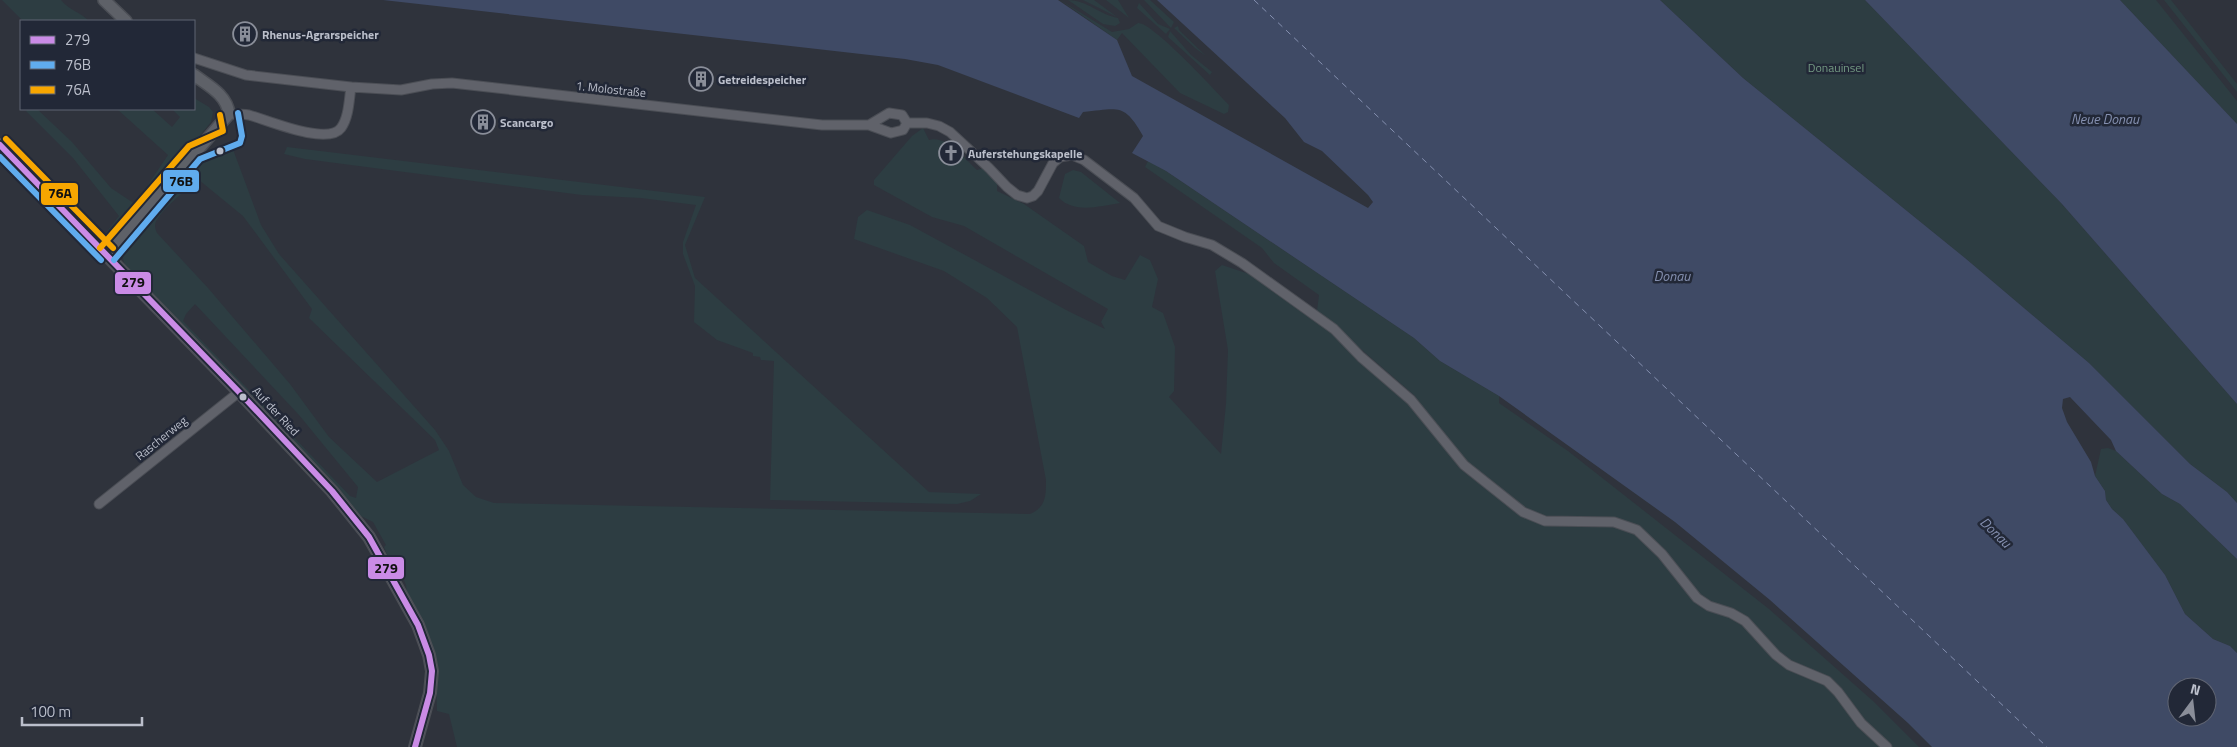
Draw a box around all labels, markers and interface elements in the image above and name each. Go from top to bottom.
legend [20,20,195,110]
building icon: Rhenus-Agrarspeicher [232,21,258,47]
place label: Rhenus-Agrarspeicher [262,25,379,44]
text: 279 [65,28,90,51]
text: 76B [65,53,91,76]
park label: Donauinsel [1808,58,1864,77]
building icon: Getreidespeicher [688,66,714,92]
place label: Getreidespeicher [718,70,807,89]
street label: 1. Molostraße [575,76,647,102]
text: 76A [65,78,91,101]
water label: Neue Donau [2071,108,2140,129]
building icon: Scancargo [470,109,496,135]
place label: Scancargo [500,113,553,132]
church icon: Auferstehungskapelle [938,140,964,166]
place label: Auferstehungskapelle [968,144,1082,163]
unlabelled marker [215,146,225,156]
line badge: 76B [162,169,200,193]
text: 76B [169,170,193,191]
line badge: 76A [40,182,79,206]
text: 76A [48,182,73,203]
water label: Donau [1654,265,1691,286]
line badge: 279 [114,271,152,295]
text: 279 [121,271,145,292]
street label: Auf der Ried [248,382,304,440]
unlabelled marker [238,392,248,402]
street label: Rascherweg [131,411,191,465]
water label: Donau [1976,512,2017,553]
line badge: 279 [367,556,405,580]
text: 279 [374,557,398,578]
north arrow [2167,677,2217,727]
text: N [2188,678,2203,700]
scale bar [22,694,142,726]
text: 100 m [30,700,71,723]

